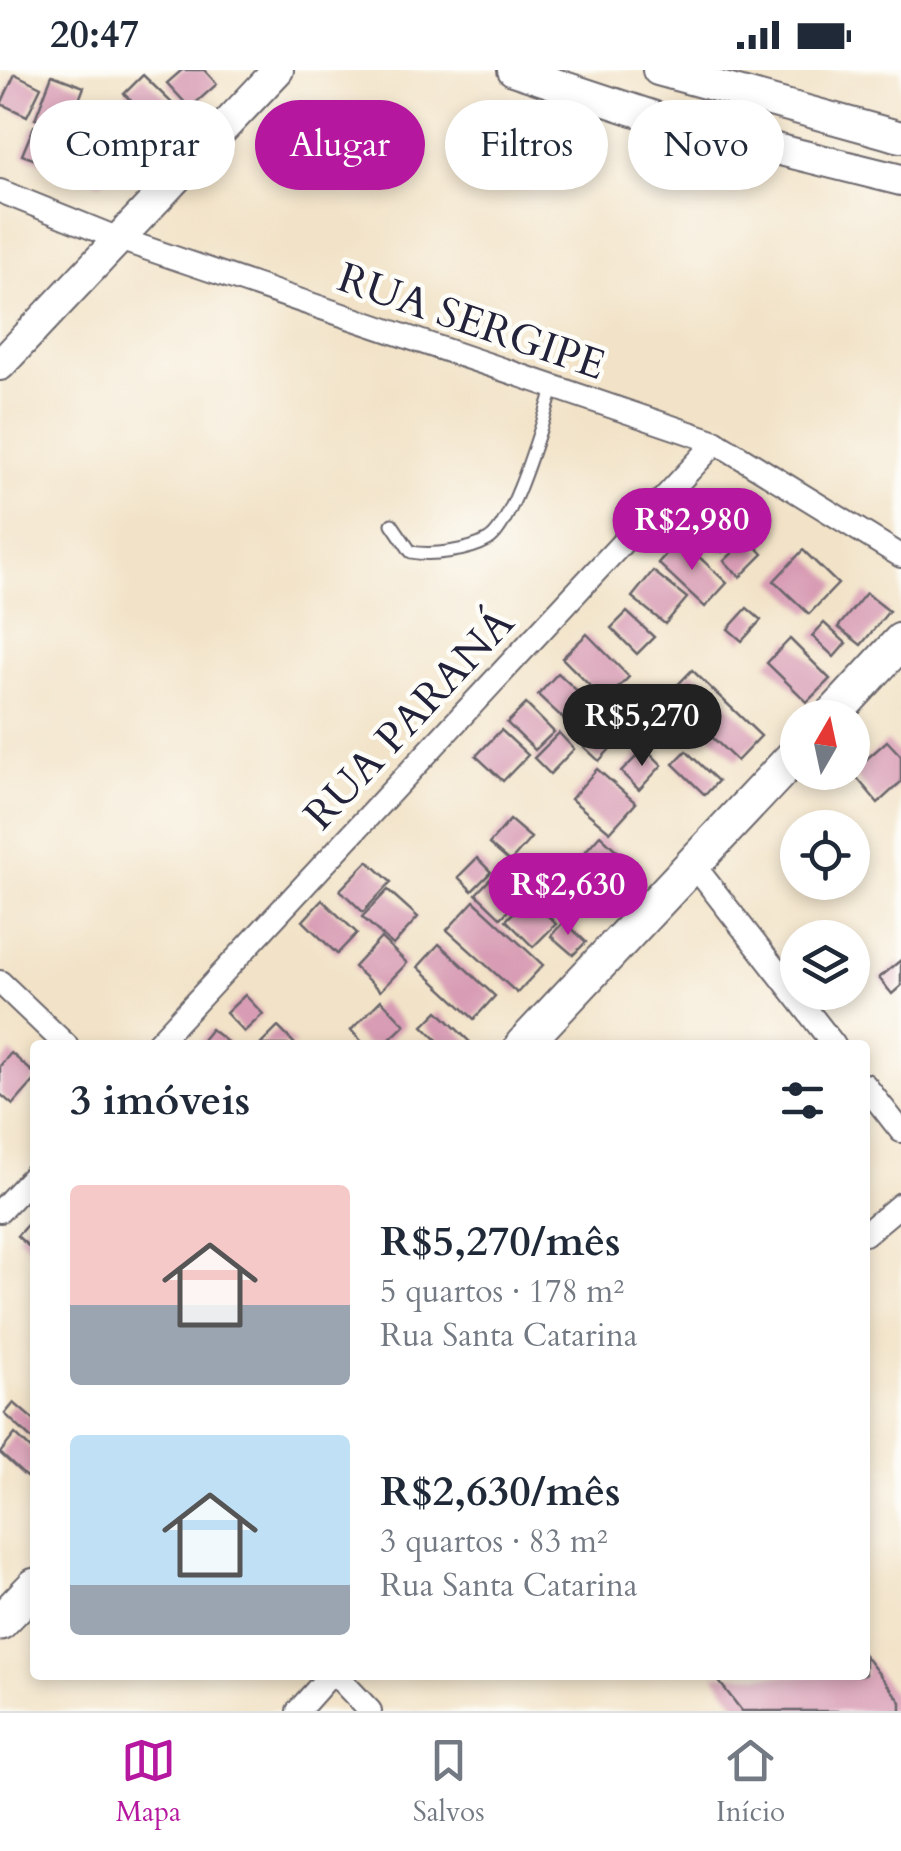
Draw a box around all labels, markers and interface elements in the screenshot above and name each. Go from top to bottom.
text: 20:47 [50,9,139,61]
chip: Comprar [30,100,235,190]
chip: Alugar [255,100,425,190]
chip: Filtros [445,100,608,190]
chip: Novo [628,100,784,190]
street label: RUA SERGIPE [330,249,613,394]
pin: R$2,980 [600,488,784,573]
text: R$2,980 [635,498,749,542]
street label: RUA PARANÁ [291,596,527,842]
pin: R$5,270 [550,684,734,769]
text: R$5,270 [585,694,699,738]
north arrow [780,700,870,790]
map controls [780,700,870,1010]
button: locate [780,810,870,900]
pin: R$2,630 [476,853,660,938]
text: R$2,630 [511,863,625,907]
button: layers [780,920,870,1010]
text: 3 imóveis [70,1072,250,1129]
icon: filters [775,1073,830,1128]
text: R$5,270/mês [380,1213,621,1270]
icon: home [150,1225,270,1345]
text: 5 quartos · 178 m² [380,1270,624,1314]
text: Rua Santa Catarina [380,1314,638,1358]
text: R$2,630/mês [380,1463,621,1520]
icon: home [150,1475,270,1595]
text: 3 quartos · 83 m² [380,1520,608,1564]
text: Rua Santa Catarina [380,1564,638,1608]
tab: Mapa [116,1733,181,1831]
tab: Salvos [413,1733,485,1831]
tab: Início [716,1733,785,1831]

